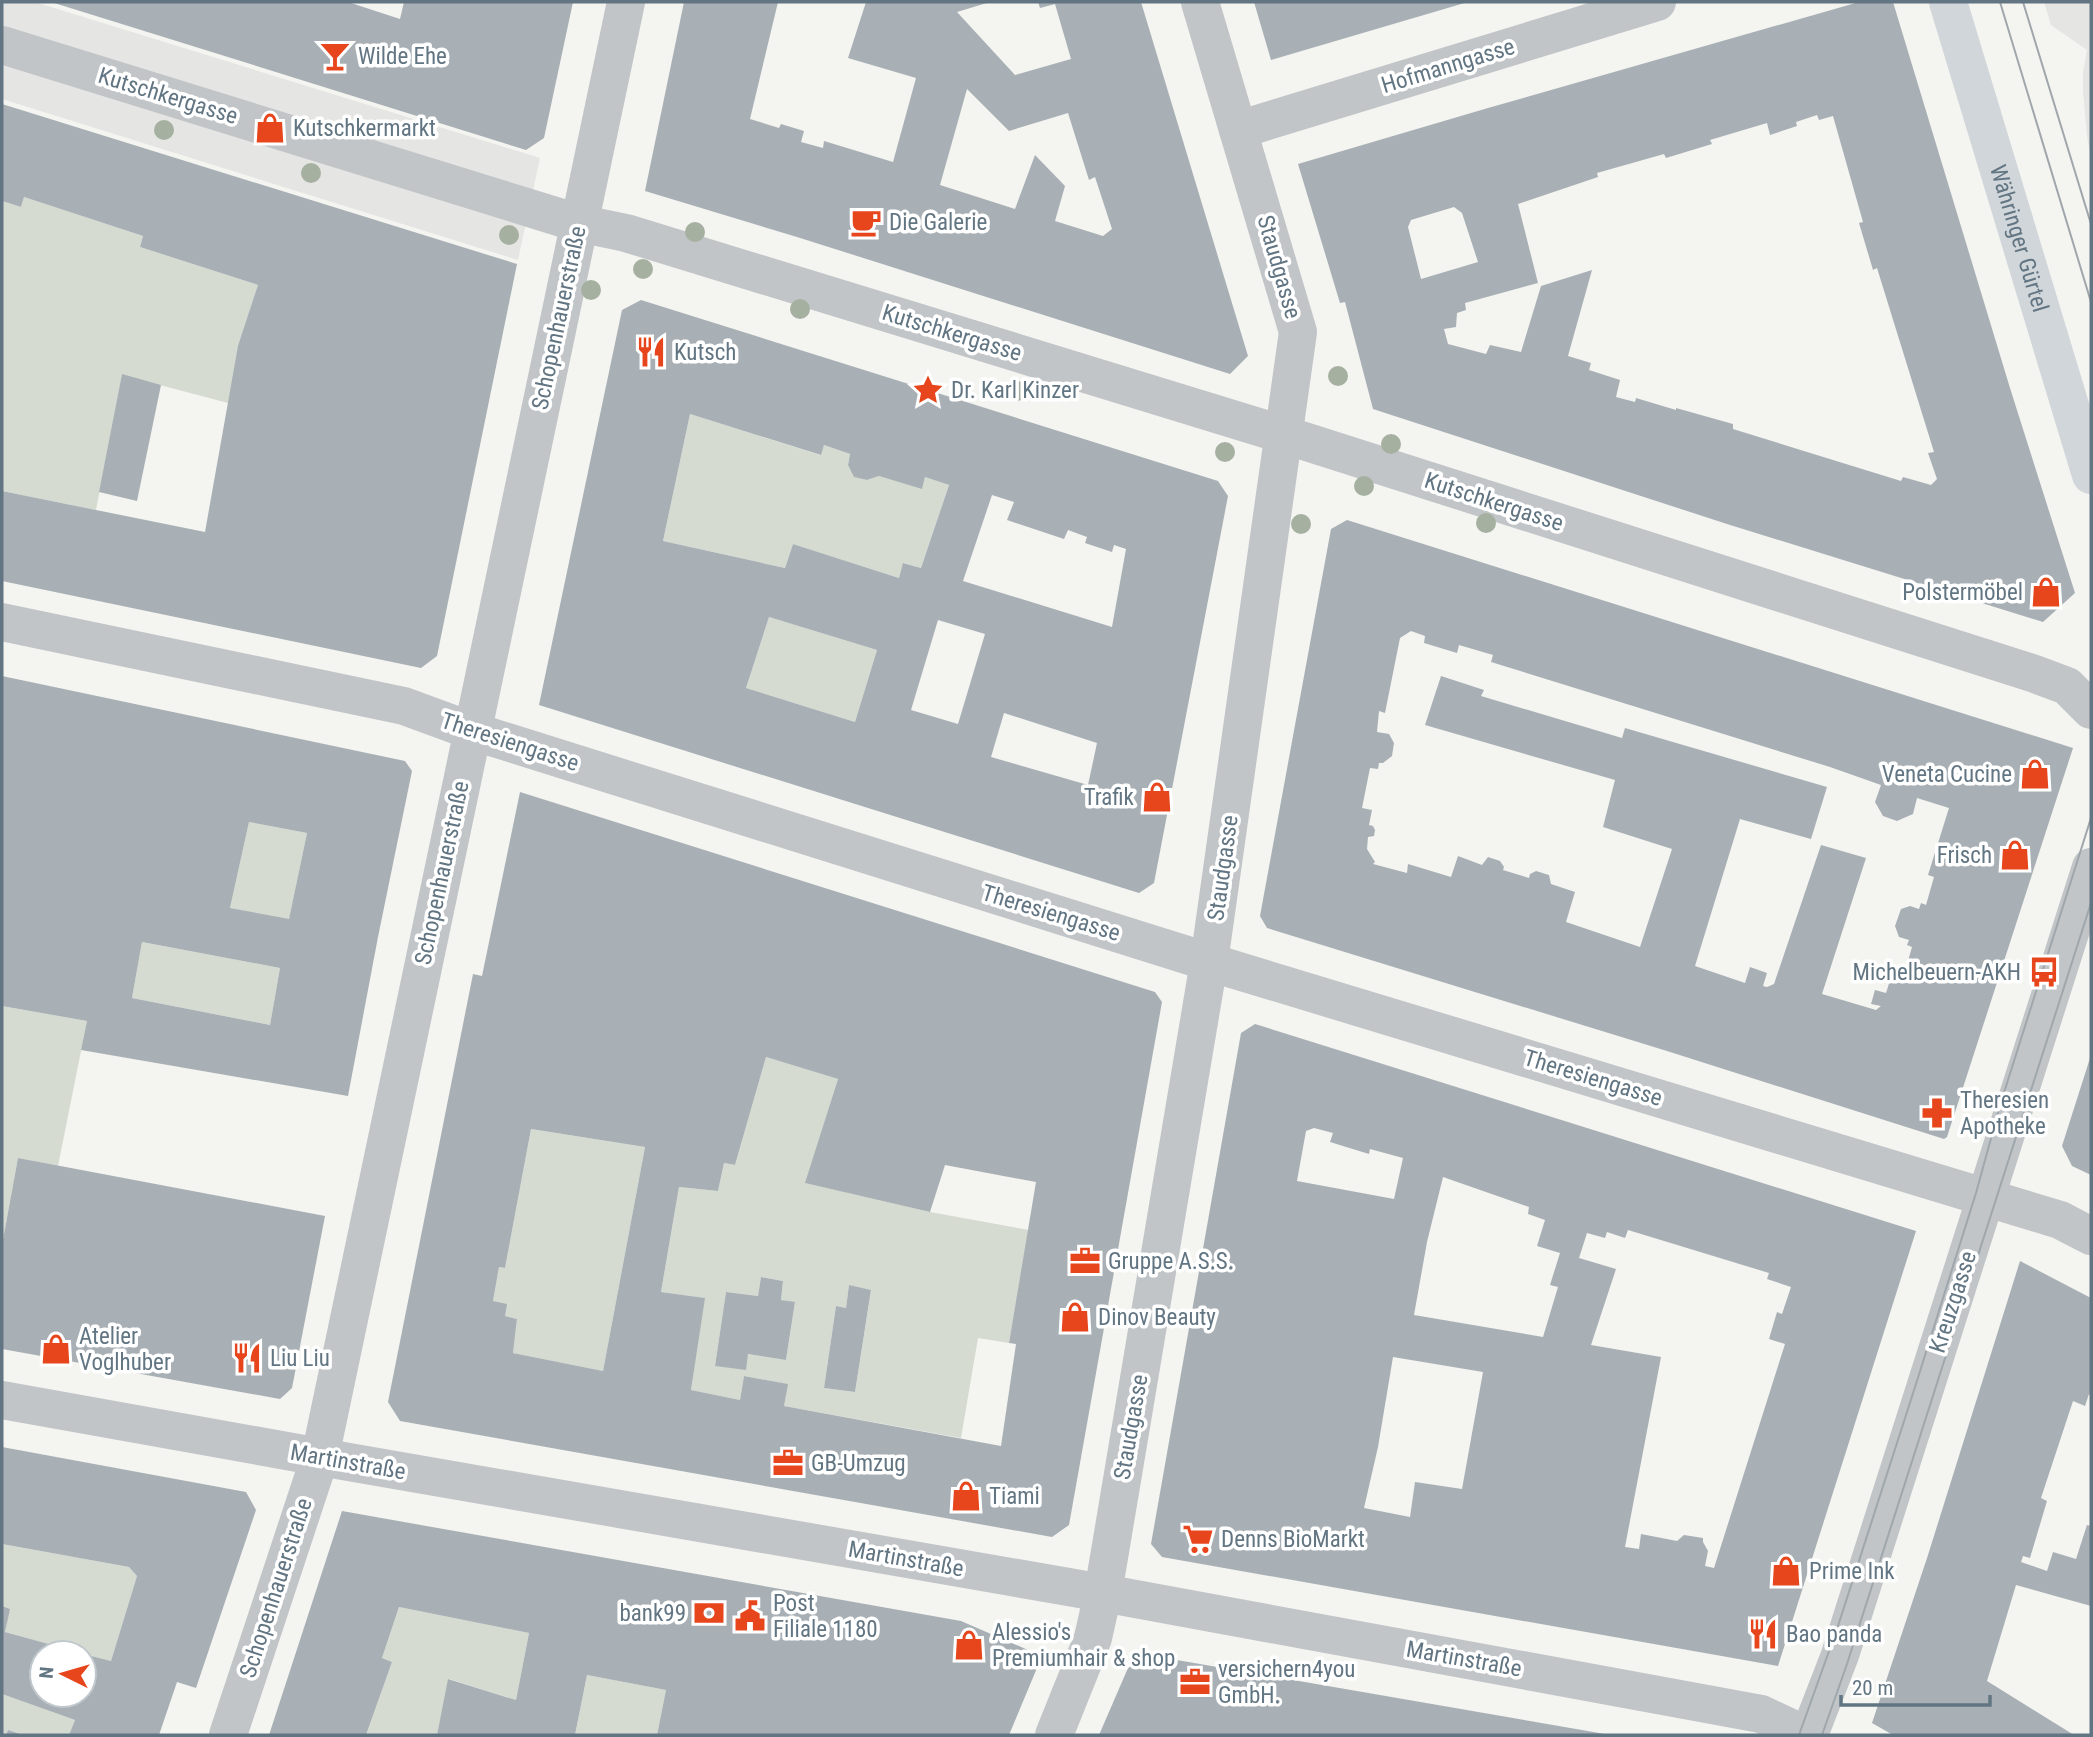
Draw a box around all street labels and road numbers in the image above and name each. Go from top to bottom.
street label: Hofmanngasse [1378,33,1518,99]
street label: Kutschkergasse [95,62,241,130]
street label: Währinger Gürtel [1985,162,2054,315]
street label: Staudgasse [1251,212,1307,322]
street label: Schopenhauerstraße [526,224,592,412]
street label: Kutschkergasse [879,299,1025,367]
street label: Kutschkergasse [1421,467,1567,537]
street label: Theresiengasse [438,707,582,777]
street label: Schopenhauerstraße [409,779,475,967]
street label: Staudgasse [1202,813,1244,923]
street label: Theresiengasse [979,879,1123,947]
street label: Theresiengasse [1521,1044,1665,1112]
street label: Kreuzgasse [1924,1248,1982,1356]
street label: Staudgasse [1108,1372,1154,1482]
street label: Martinstraße [288,1439,408,1485]
street label: Schopenhauerstraße [234,1495,318,1681]
street label: Martinstraße [846,1536,966,1582]
street label: Martinstraße [1404,1636,1524,1682]

